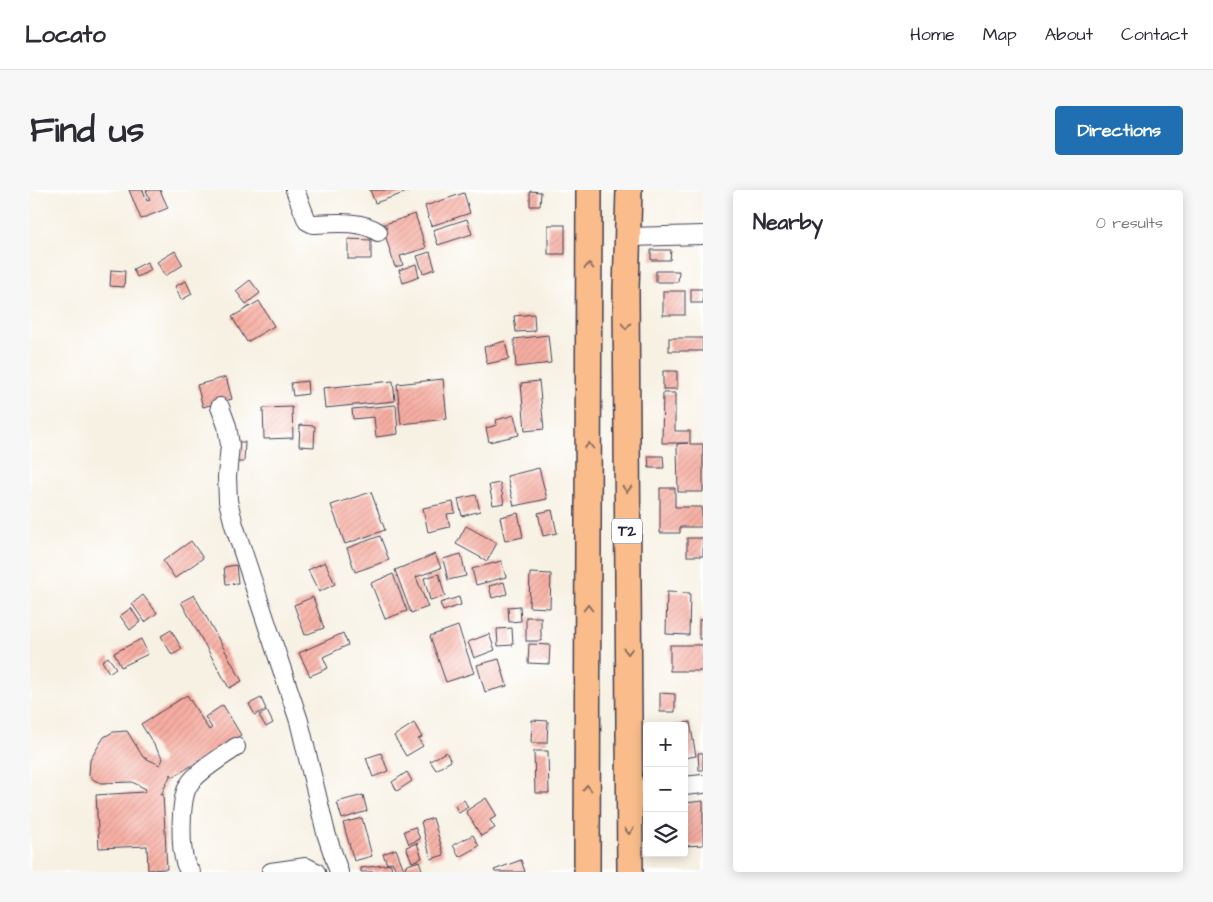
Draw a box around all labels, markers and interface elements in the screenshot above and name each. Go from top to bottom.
text: Locato [25,18,106,52]
text: Home [910,22,955,47]
text: Map [983,22,1017,47]
text: About [1045,22,1093,47]
text: Contact [1121,22,1188,47]
text: Find us [30,106,144,155]
button: Directions [1055,106,1183,155]
text: Nearby [753,208,823,237]
text: 0 results [1096,212,1163,234]
one-way arrow [584,262,594,270]
one-way arrow [621,322,631,330]
one-way arrow [584,442,594,450]
one-way arrow [622,485,632,493]
road number: T2 [612,518,642,544]
one-way arrow [583,604,593,612]
one-way arrow [623,648,633,655]
map controls [643,722,688,857]
button: + [643,722,688,767]
button: − [643,767,688,812]
one-way arrow [582,784,592,792]
button: layers [643,812,688,857]
one-way arrow [624,828,634,835]

